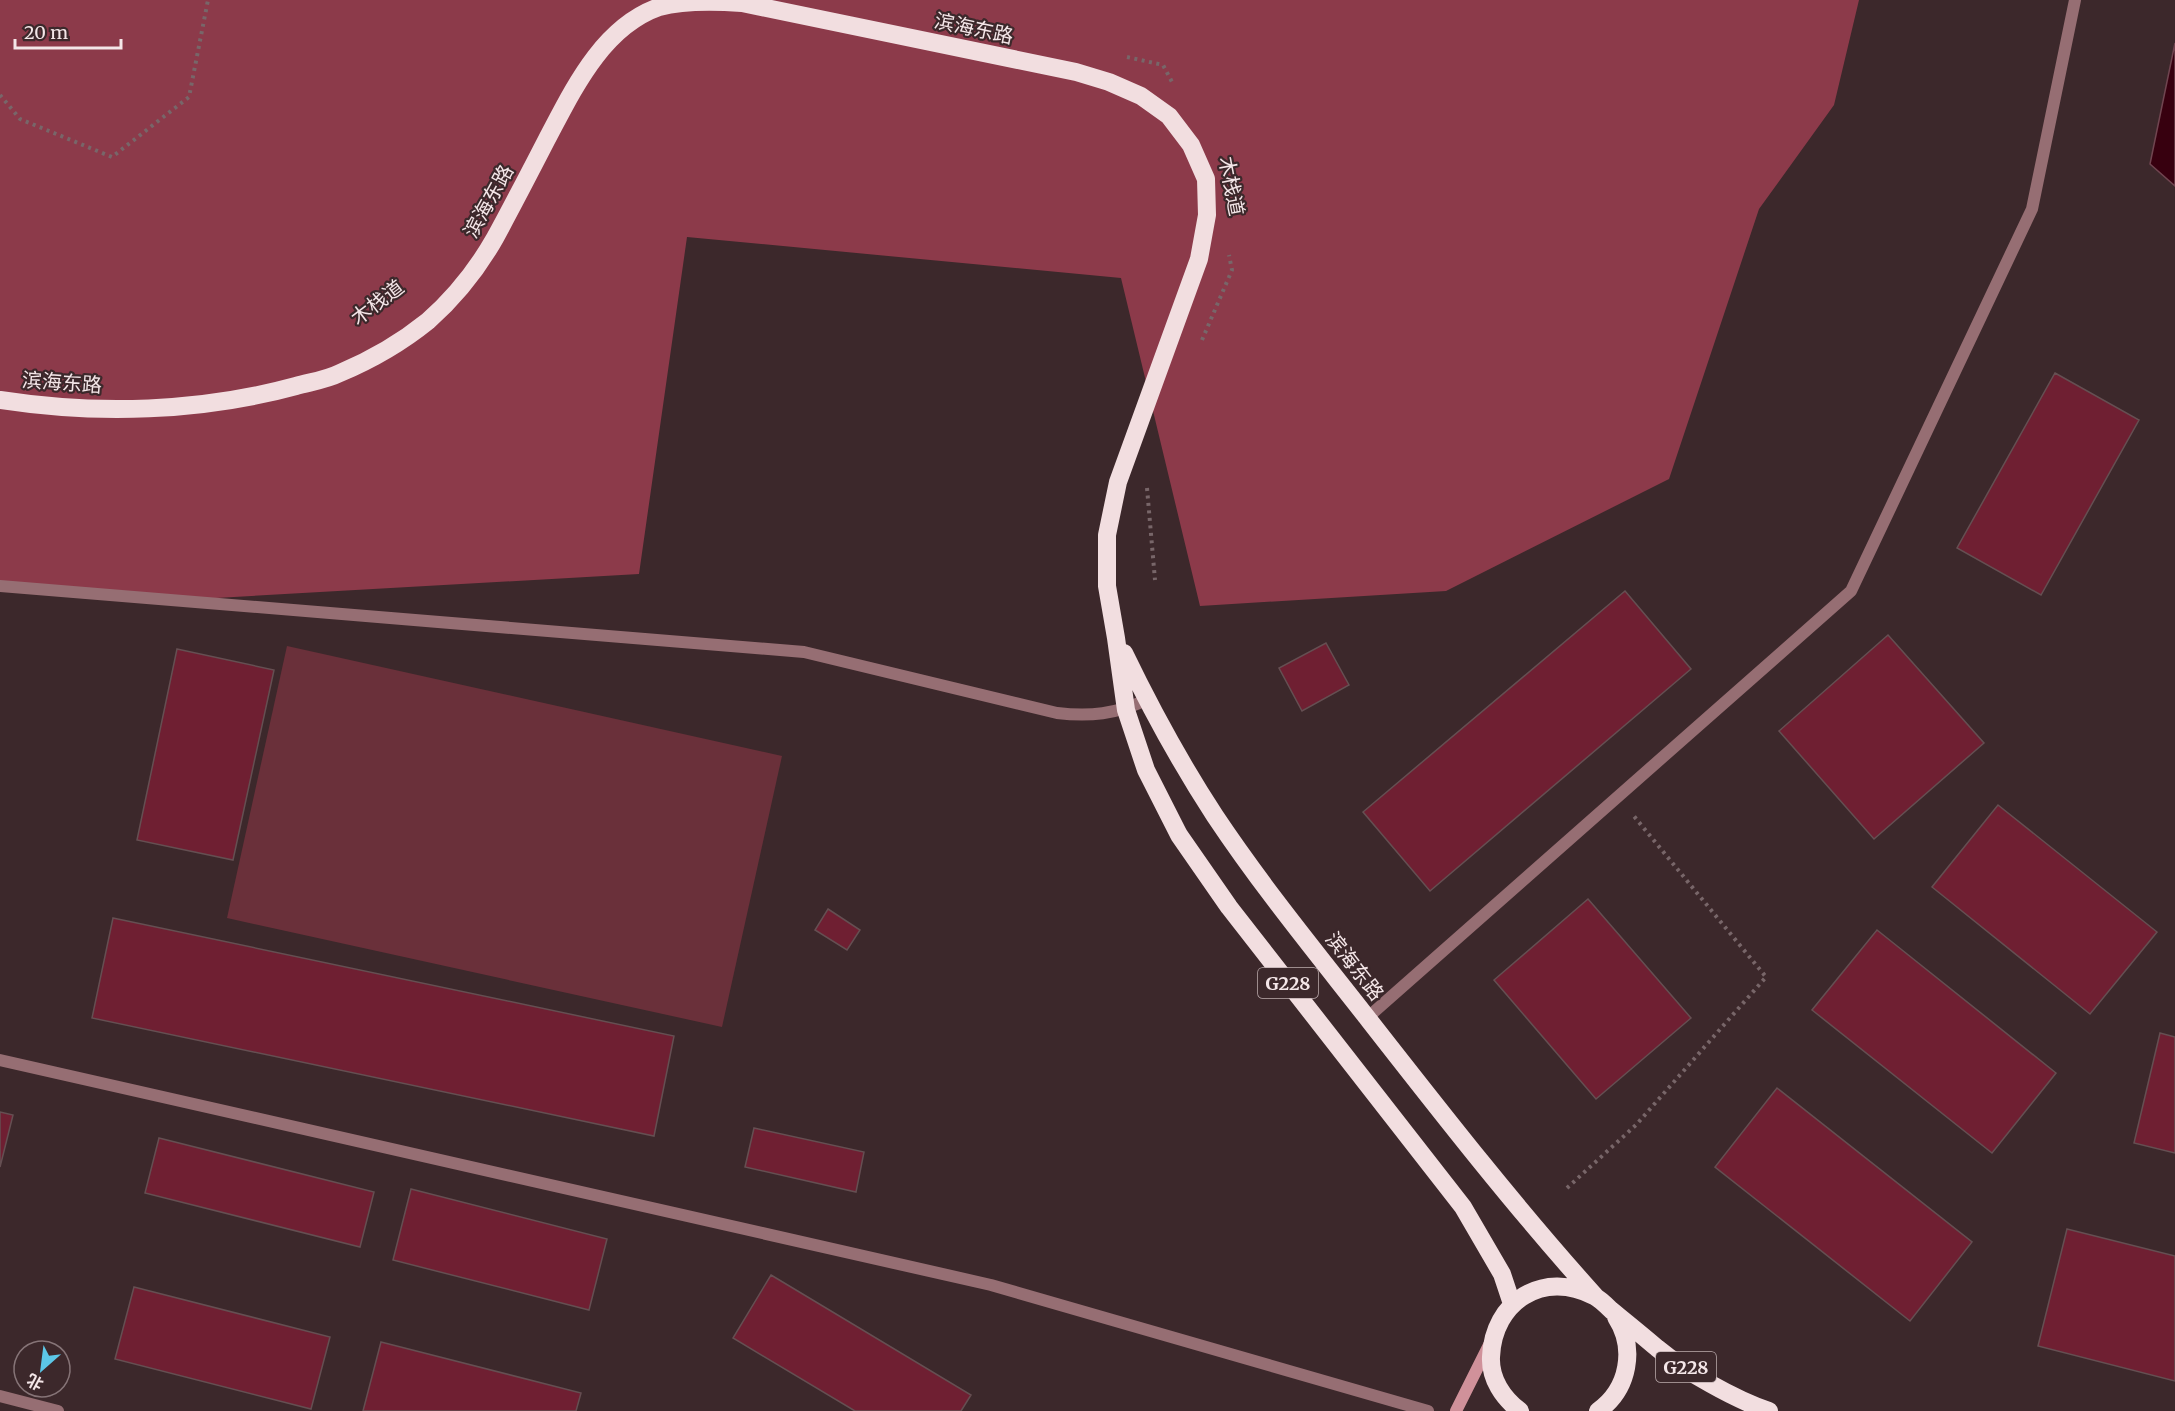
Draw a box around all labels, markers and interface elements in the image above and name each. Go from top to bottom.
street label: 滨海东路 [932,7,1016,49]
scale bar [15,12,122,50]
text: 20 m [24,21,68,44]
street label: 木栈道 [1214,154,1250,218]
street label: 滨海东路 [458,160,518,242]
street label: 木栈道 [346,274,408,330]
street label: 滨海东路 [21,367,103,397]
street label: 滨海东路 [1321,927,1389,1005]
road number: G228 [1258,968,1318,998]
north arrow [12,1339,72,1399]
road number: G228 [1656,1352,1716,1382]
text: 北 [23,1370,47,1395]

